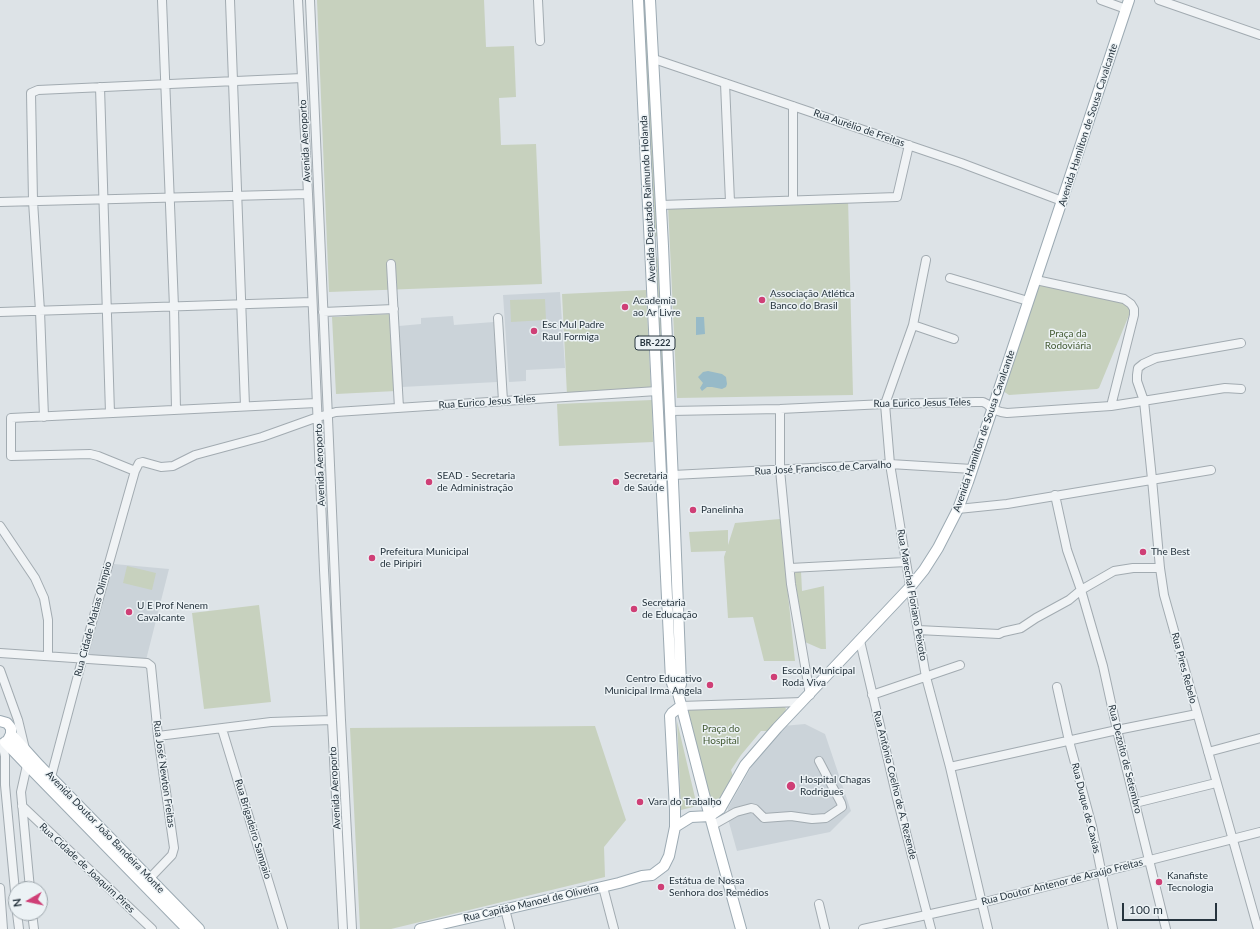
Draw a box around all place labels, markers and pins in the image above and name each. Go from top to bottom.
place label: Associação Atlética Banco do Brasil [770,288,855,312]
place label: Academia ao Ar Livre [633,295,681,318]
marker: Associação Atlética Banco do Brasil [757,295,767,305]
marker: Academia ao Ar Livre [620,302,630,312]
place label: Esc Mul Padre Raul Formiga [542,319,604,342]
marker: Esc Mul Padre Raul Formiga [529,326,539,336]
place label: SEAD - Secretaria de Administração [437,470,515,494]
place label: Secretaria de Saúde [624,470,668,494]
marker: SEAD - Secretaria de Administração [424,477,434,487]
marker: Secretaria de Saúde [611,477,621,487]
place label: Panelinha [701,504,744,516]
marker: Panelinha [688,505,698,515]
place label: Prefeitura Municipal de Piripiri [380,546,469,570]
place label: The Best [1151,546,1190,558]
marker: The Best [1138,547,1148,557]
marker: Prefeitura Municipal de Piripiri [367,553,377,563]
place label: Secretaria de Educação [642,597,697,620]
place label: U E Prof Nenem Cavalcante [137,600,208,624]
marker: Secretaria de Educação [629,604,639,614]
marker: U E Prof Nenem Cavalcante [124,607,134,617]
place label: Escola Municipal Roda Viva [782,665,855,688]
marker: Escola Municipal Roda Viva [769,672,779,682]
place label: Centro Educativo Municipal Irma Angela [604,673,702,696]
marker: Centro Educativo Municipal Irma Angela [705,680,715,690]
place label: Hospital Chagas Rodrigues [800,774,871,798]
marker: Hospital Chagas Rodrigues [785,780,797,792]
place label: Vara do Trabalho [648,796,721,808]
marker: Vara do Trabalho [635,797,645,807]
place label: Kanafiste Tecnologia [1167,870,1214,894]
place label: Estátua de Nossa Senhora dos Remédios [669,875,768,898]
marker: Kanafiste Tecnologia [1154,877,1164,887]
marker: Estátua de Nossa Senhora dos Remédios [656,882,666,892]

